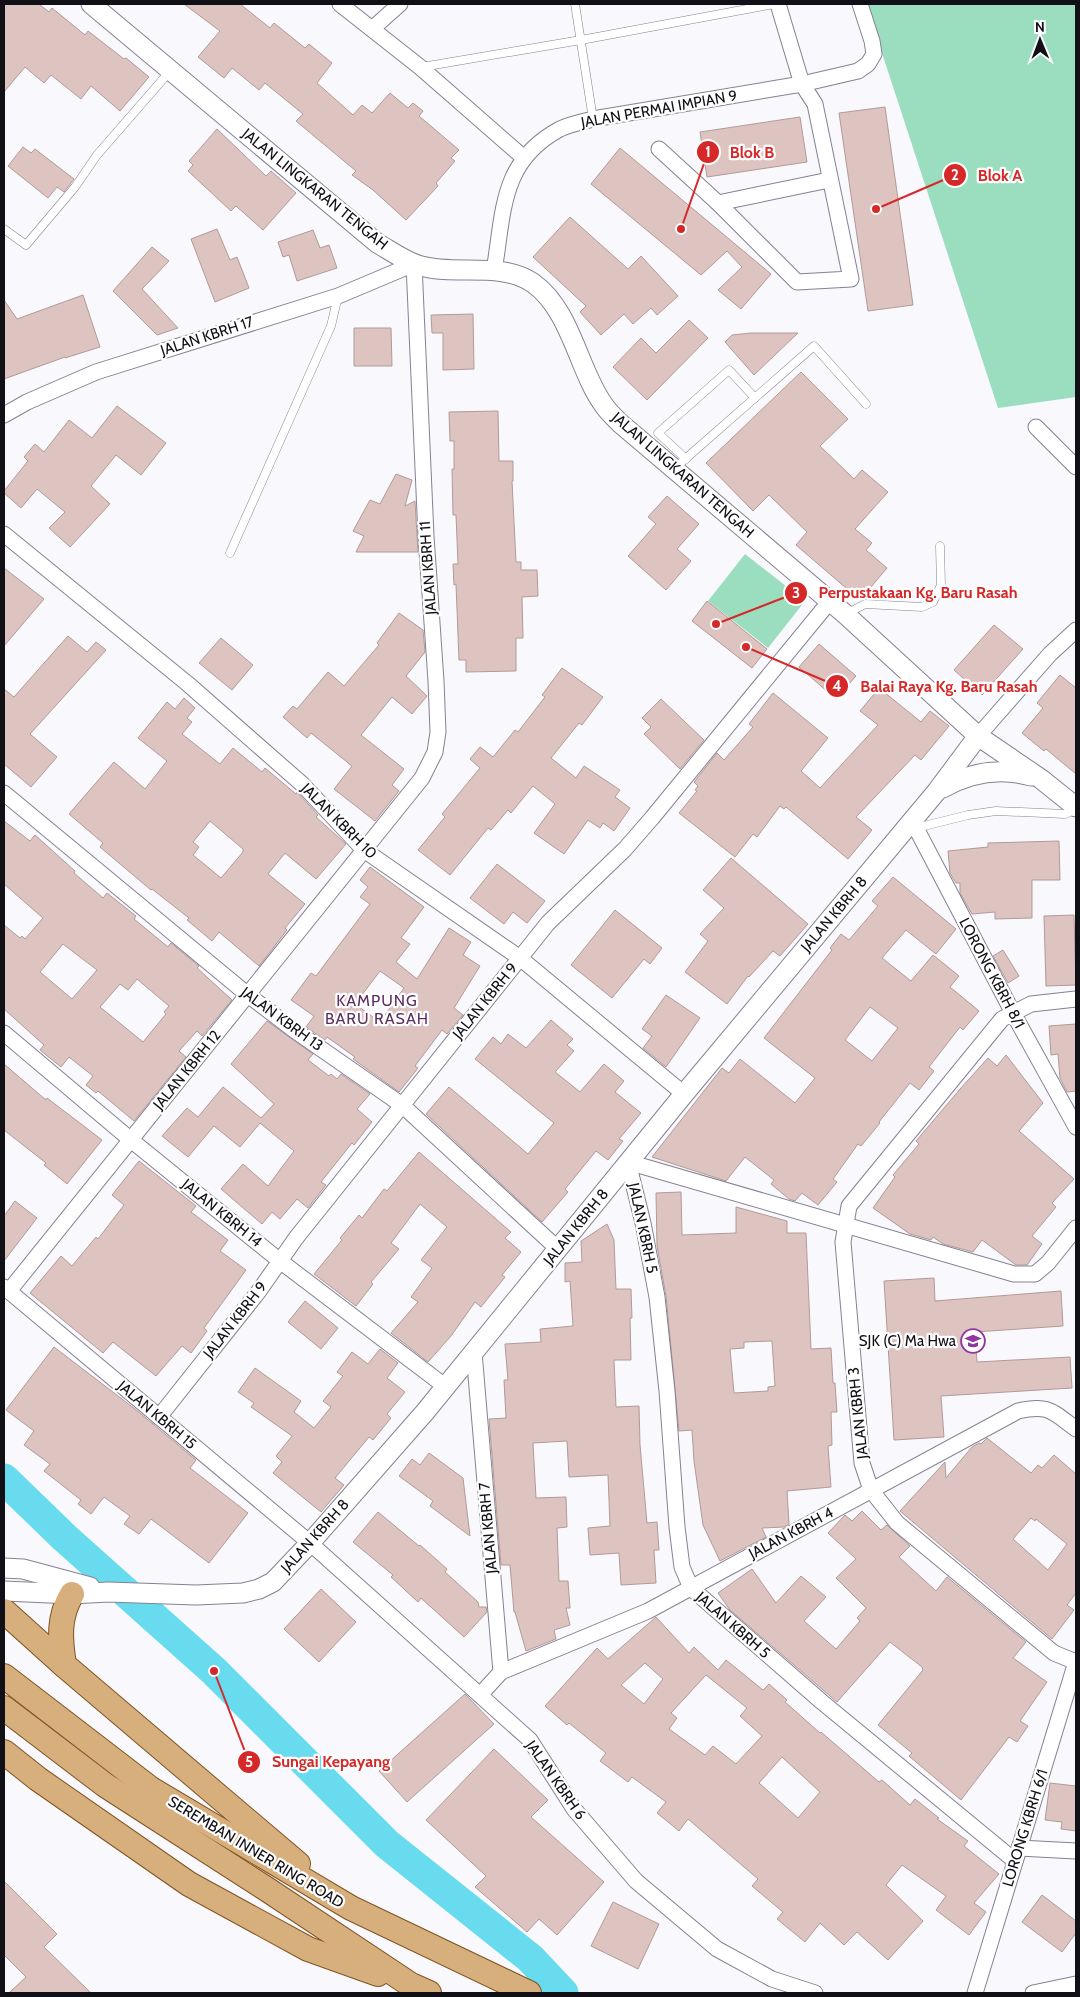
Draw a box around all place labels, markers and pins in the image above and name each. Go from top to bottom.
callout: Blok B [695,137,785,168]
callout: Blok A [943,160,1032,191]
callout: Perpustakaan Kg. Baru Rasah [784,577,1028,608]
callout: Balai Raya Kg. Baru Rasah [825,671,1047,702]
school or university icon: SJK (C) Ma Hwa [960,1328,986,1354]
place label: SJK (C) Ma Hwa [859,1332,957,1350]
callout: Sungai Kepayang [237,1746,400,1777]

